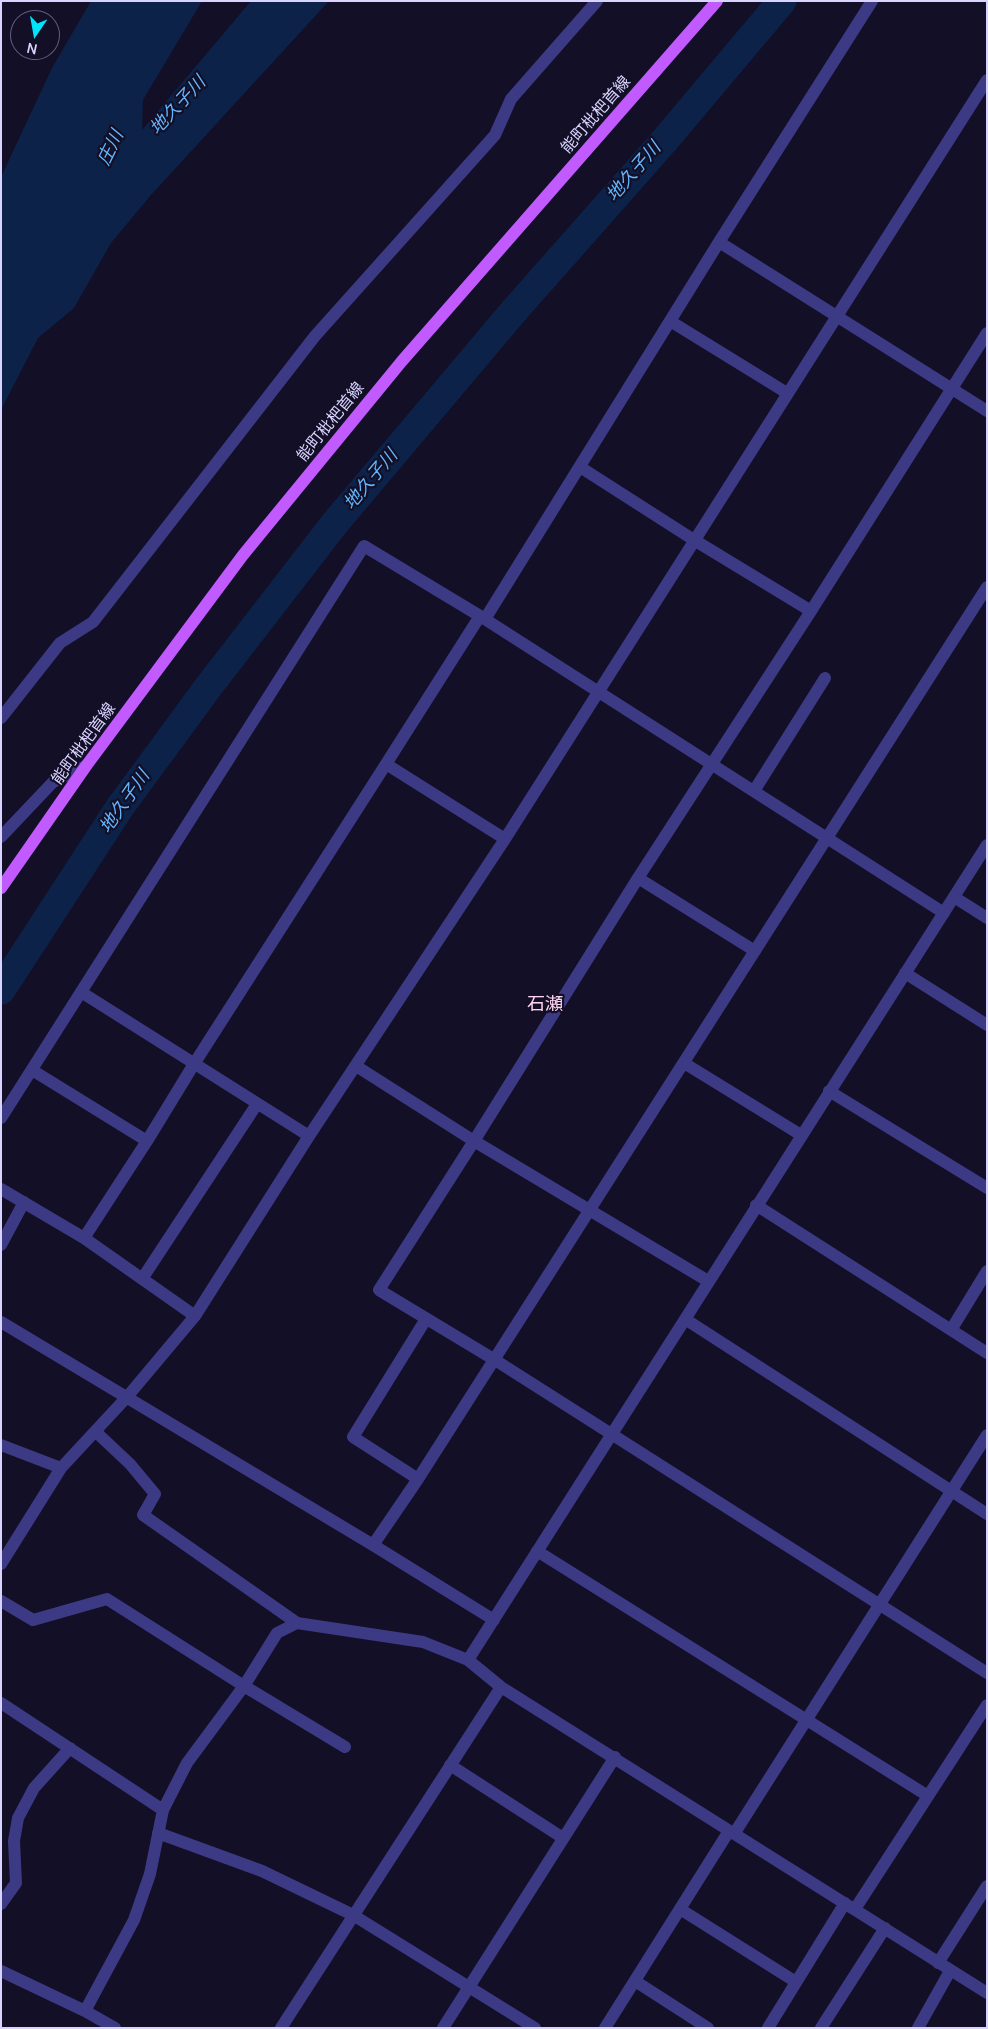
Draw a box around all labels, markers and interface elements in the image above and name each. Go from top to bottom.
north arrow [10,10,60,60]
text: N [25,39,39,60]
water label: 地久子川 [146,72,210,140]
street label: 能町枇杷首線 [557,72,635,158]
water label: 庄川 [93,127,129,169]
water label: 地久子川 [602,138,666,206]
street label: 能町枇杷首線 [293,379,369,465]
water label: 地久子川 [340,445,402,515]
street label: 能町枇杷首線 [48,700,120,788]
water label: 地久子川 [96,766,154,838]
district label: 石瀬 [527,994,563,1016]

